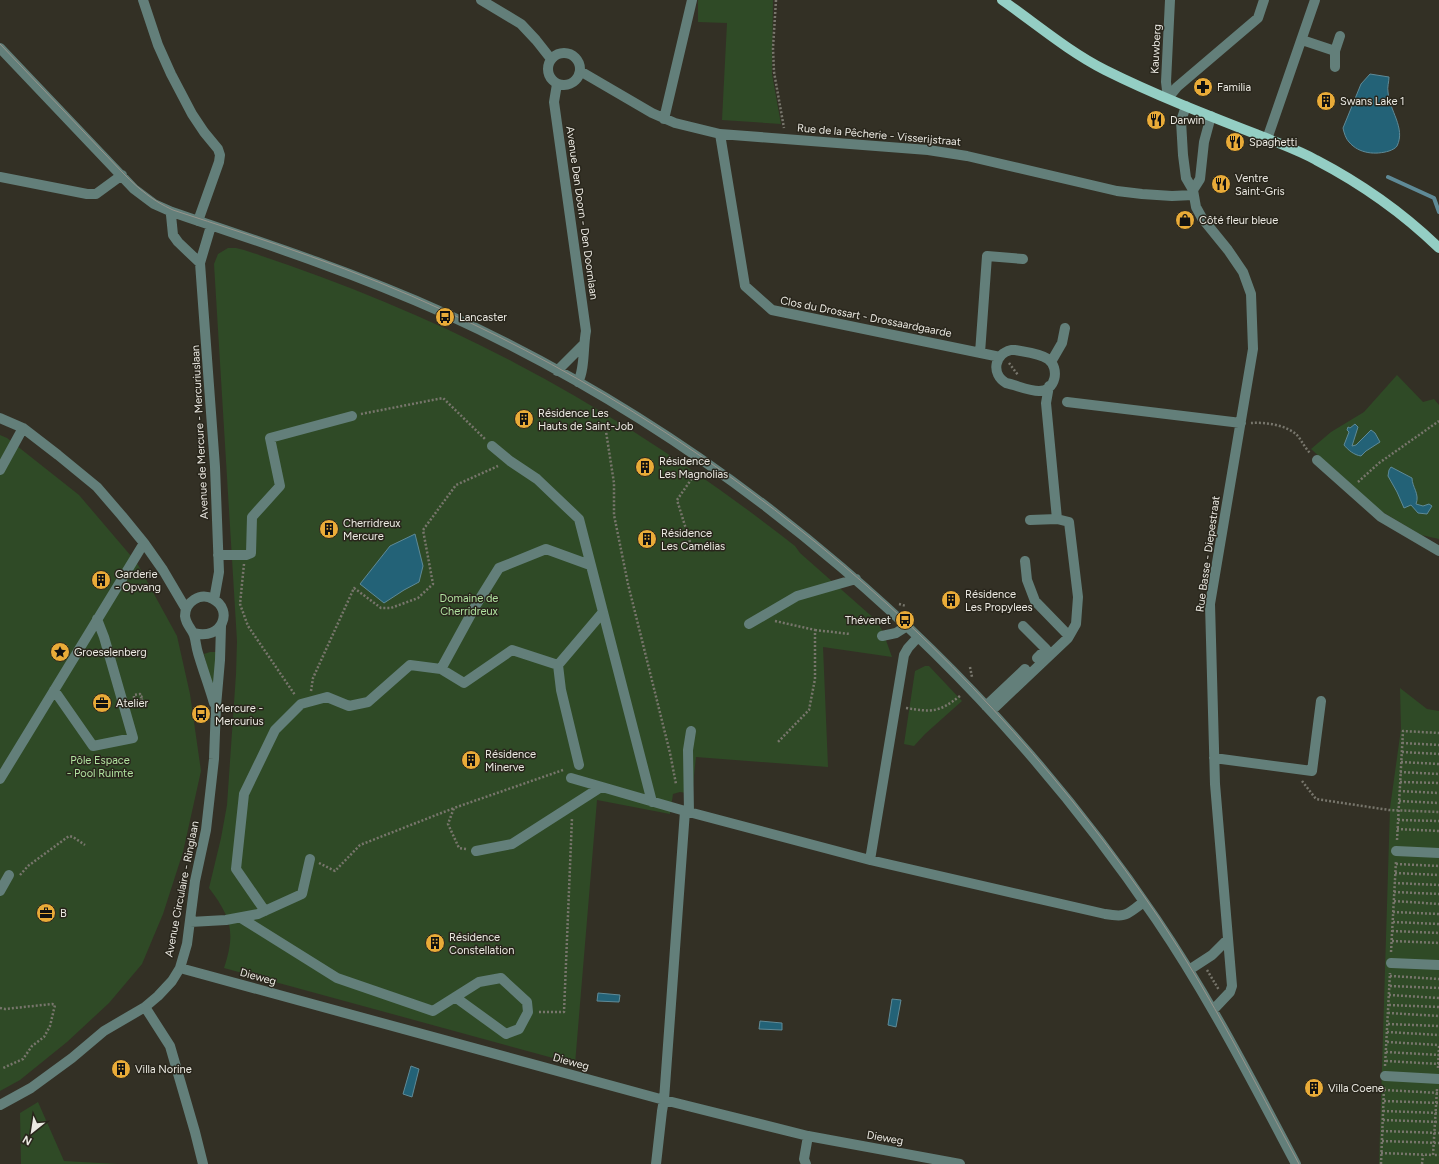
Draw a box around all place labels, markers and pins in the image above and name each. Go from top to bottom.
pharmacy icon: Familia [1192,76,1214,98]
place label: Familia [1217,81,1251,94]
building icon: Swans Lake 1 [1315,90,1337,112]
place label: Swans Lake 1 [1340,95,1405,108]
restaurant icon: Darwin [1145,109,1167,131]
place label: Darwin [1170,114,1204,127]
restaurant icon: Spaghetti [1224,131,1246,153]
place label: Spaghetti [1249,136,1297,149]
place label: Ventre Saint-Gris [1235,172,1285,198]
restaurant icon: Ventre Saint-Gris [1210,173,1232,195]
shop icon: Côté fleur bleue [1174,209,1196,231]
place label: Côté fleur bleue [1199,214,1278,227]
bus stop icon: Lancaster [434,306,456,328]
place label: Lancaster [459,311,507,324]
place label: Résidence Les Hauts de Saint-Job [538,407,633,433]
building icon: Résidence Les Hauts de Saint-Job [513,408,535,430]
place label: Résidence Les Magnolias [659,455,728,481]
building icon: Résidence Les Magnolias [634,456,656,478]
place label: Cherridreux Mercure [343,517,401,543]
building icon: Cherridreux Mercure [318,518,340,540]
place label: Résidence Les Camélias [661,527,725,553]
building icon: Résidence Les Camélias [636,528,658,550]
place label: Garderie - Opvang [115,568,161,594]
building icon: Garderie - Opvang [90,569,112,591]
place label: Résidence Les Propylees [965,588,1033,614]
building icon: Résidence Les Propylees [940,589,962,611]
bus stop icon: Thévenet [894,609,916,631]
place label: Thévenet [845,614,891,627]
place icon: Groeselenberg [49,641,71,663]
place label: Groeselenberg [74,646,147,659]
office icon: Atelier [91,692,113,714]
place label: Atelier [116,697,149,710]
place label: Mercure - Mercurius [215,702,264,728]
bus stop icon: Mercure - Mercurius [190,703,212,725]
place label: Résidence Minerve [485,748,536,774]
building icon: Résidence Minerve [460,749,482,771]
office icon: B [35,902,57,924]
place label: B [60,907,67,920]
place label: Résidence Constellation [449,931,514,957]
building icon: Résidence Constellation [424,932,446,954]
building icon: Villa Norine [110,1058,132,1080]
place label: Villa Norine [135,1063,192,1076]
building icon: Villa Coene [1303,1077,1325,1099]
place label: Villa Coene [1328,1082,1384,1095]

